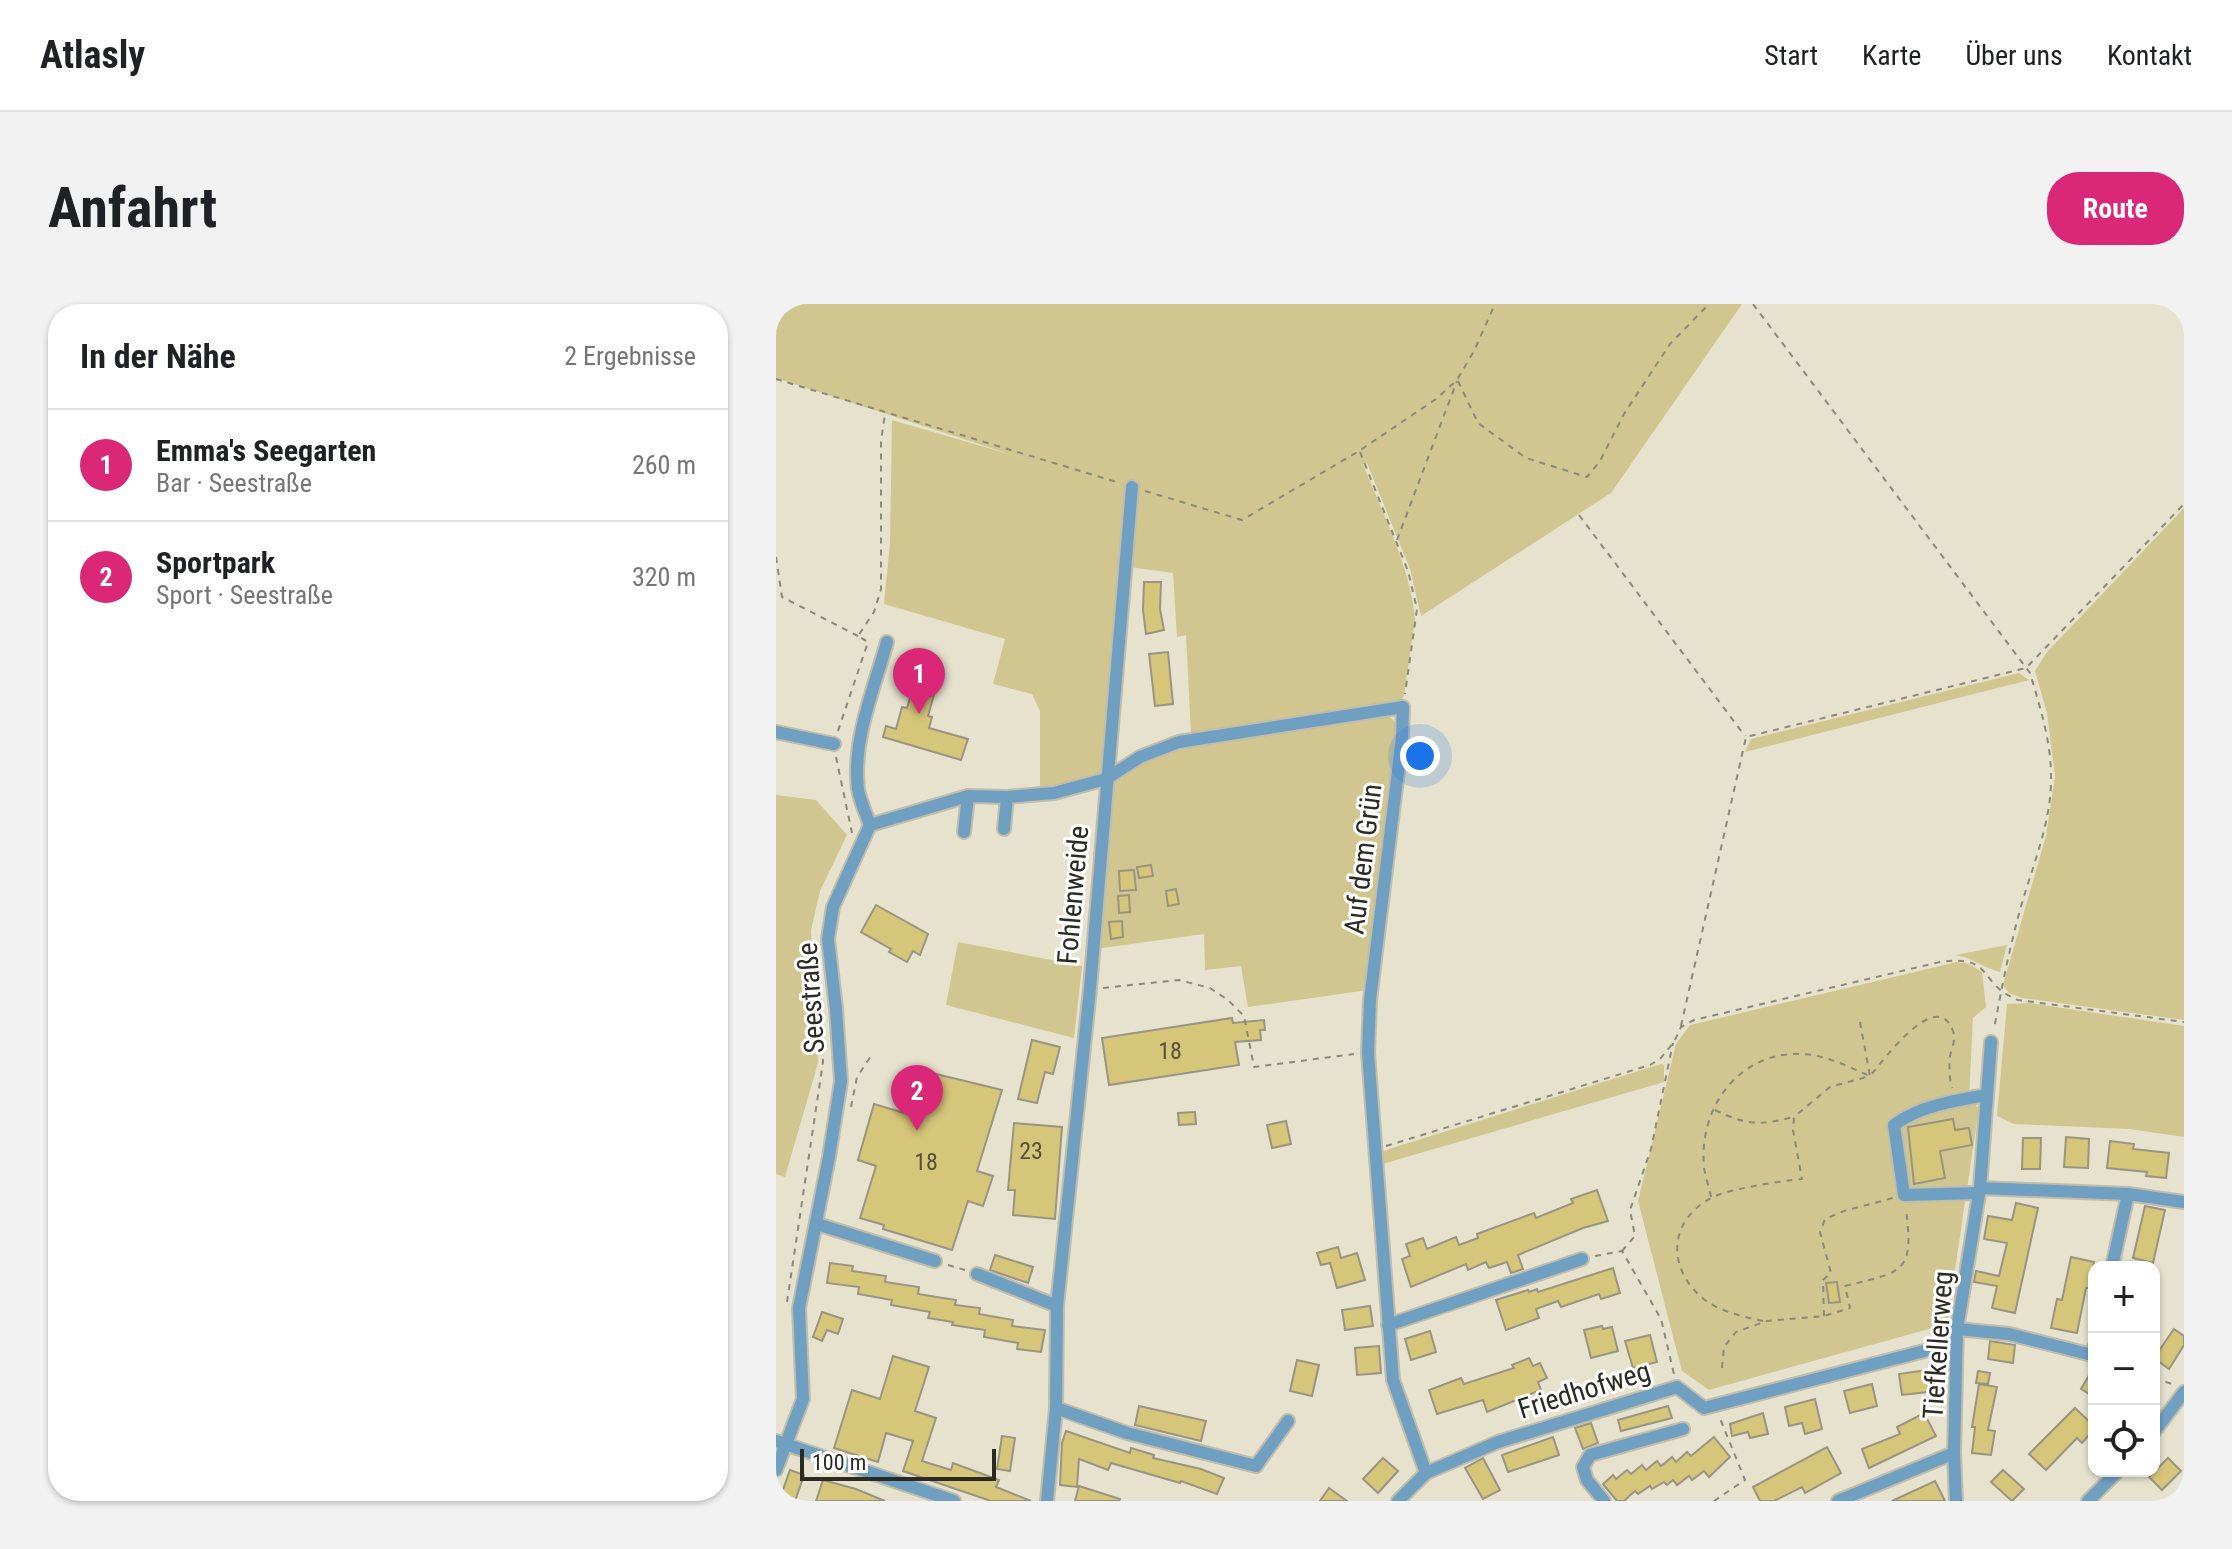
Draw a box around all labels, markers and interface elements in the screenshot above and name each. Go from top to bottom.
text: Atlasly [40,33,145,77]
text: Start [1764,39,1818,72]
text: Karte [1862,39,1921,72]
text: Über uns [1965,39,2063,72]
text: Kontakt [2107,39,2192,72]
button: Route [2047,172,2184,245]
text: Anfahrt [48,175,217,241]
text: In der Nähe [80,336,236,376]
text: 2 Ergebnisse [564,341,696,371]
text: Emma's Seegarten [156,433,376,468]
text: 1 [99,450,113,480]
text: 260 m [632,450,696,480]
text: Bar · Seestraße [156,468,312,498]
text: Sportpark [156,545,275,580]
text: 2 [99,562,113,592]
text: 320 m [632,562,696,592]
text: Sport · Seestraße [156,580,333,610]
pin: 1 [893,648,945,714]
your location [1400,736,1440,776]
street label: Auf dem Grün [1337,782,1389,936]
street label: Fohlenweide [1051,825,1095,965]
street label: Seestraße [791,941,831,1055]
house number: 18 [1158,1037,1182,1065]
pin: 2 [891,1065,943,1131]
house number: 23 [1019,1137,1043,1165]
house number: 18 [914,1148,938,1176]
map controls [2088,1261,2160,1477]
button: + [2088,1261,2160,1333]
street label: Tiefkellerweg [1916,1270,1960,1420]
button: − [2088,1333,2160,1405]
street label: Friedhofweg [1514,1354,1654,1426]
button: locate [2088,1405,2160,1477]
scale bar [800,1445,996,1481]
text: 100 m [812,1450,866,1475]

